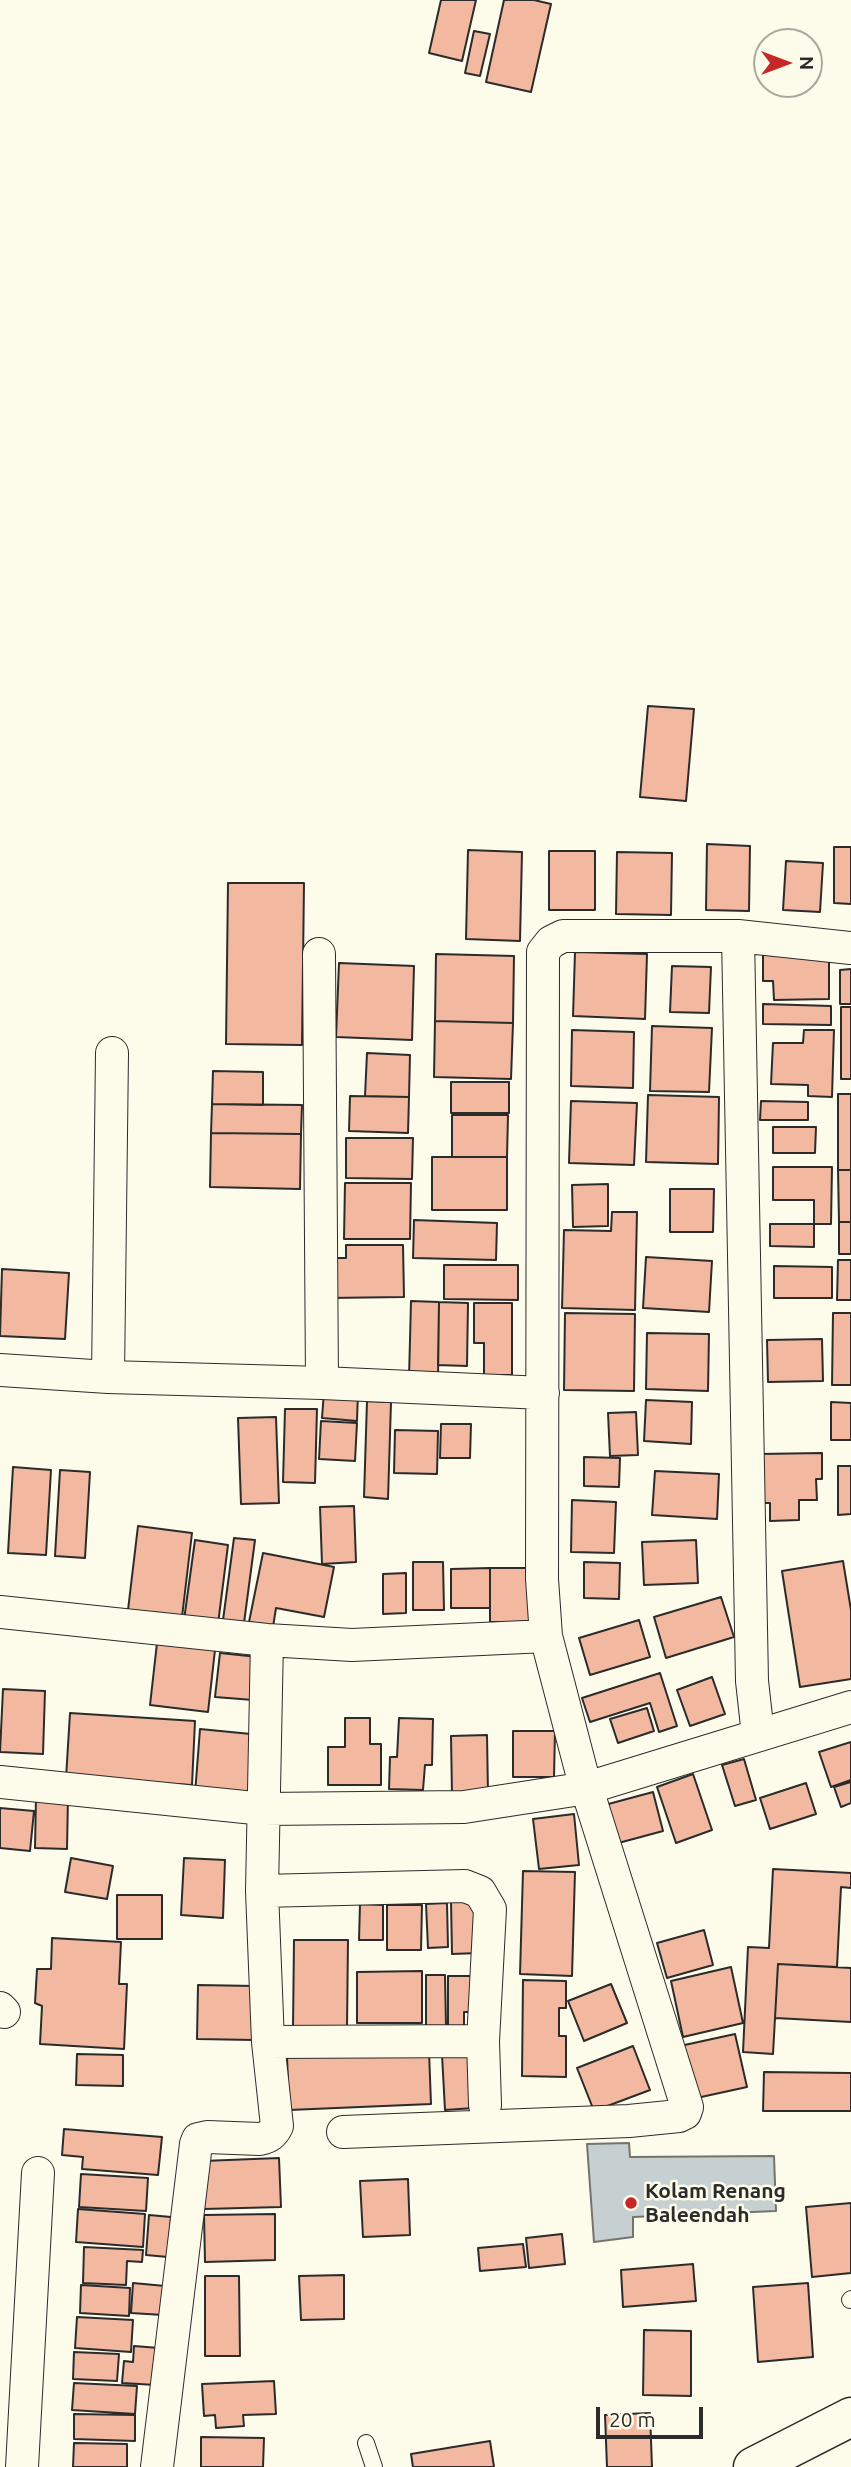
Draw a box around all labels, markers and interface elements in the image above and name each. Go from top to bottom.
north arrow [753,28,823,98]
text: N [796,56,818,70]
place label: Kolam Renang Baleendah [645,2178,786,2228]
marker: Kolam Renang Baleendah [623,2195,639,2211]
scale bar [599,2394,706,2438]
text: 20 m [609,2407,656,2431]

